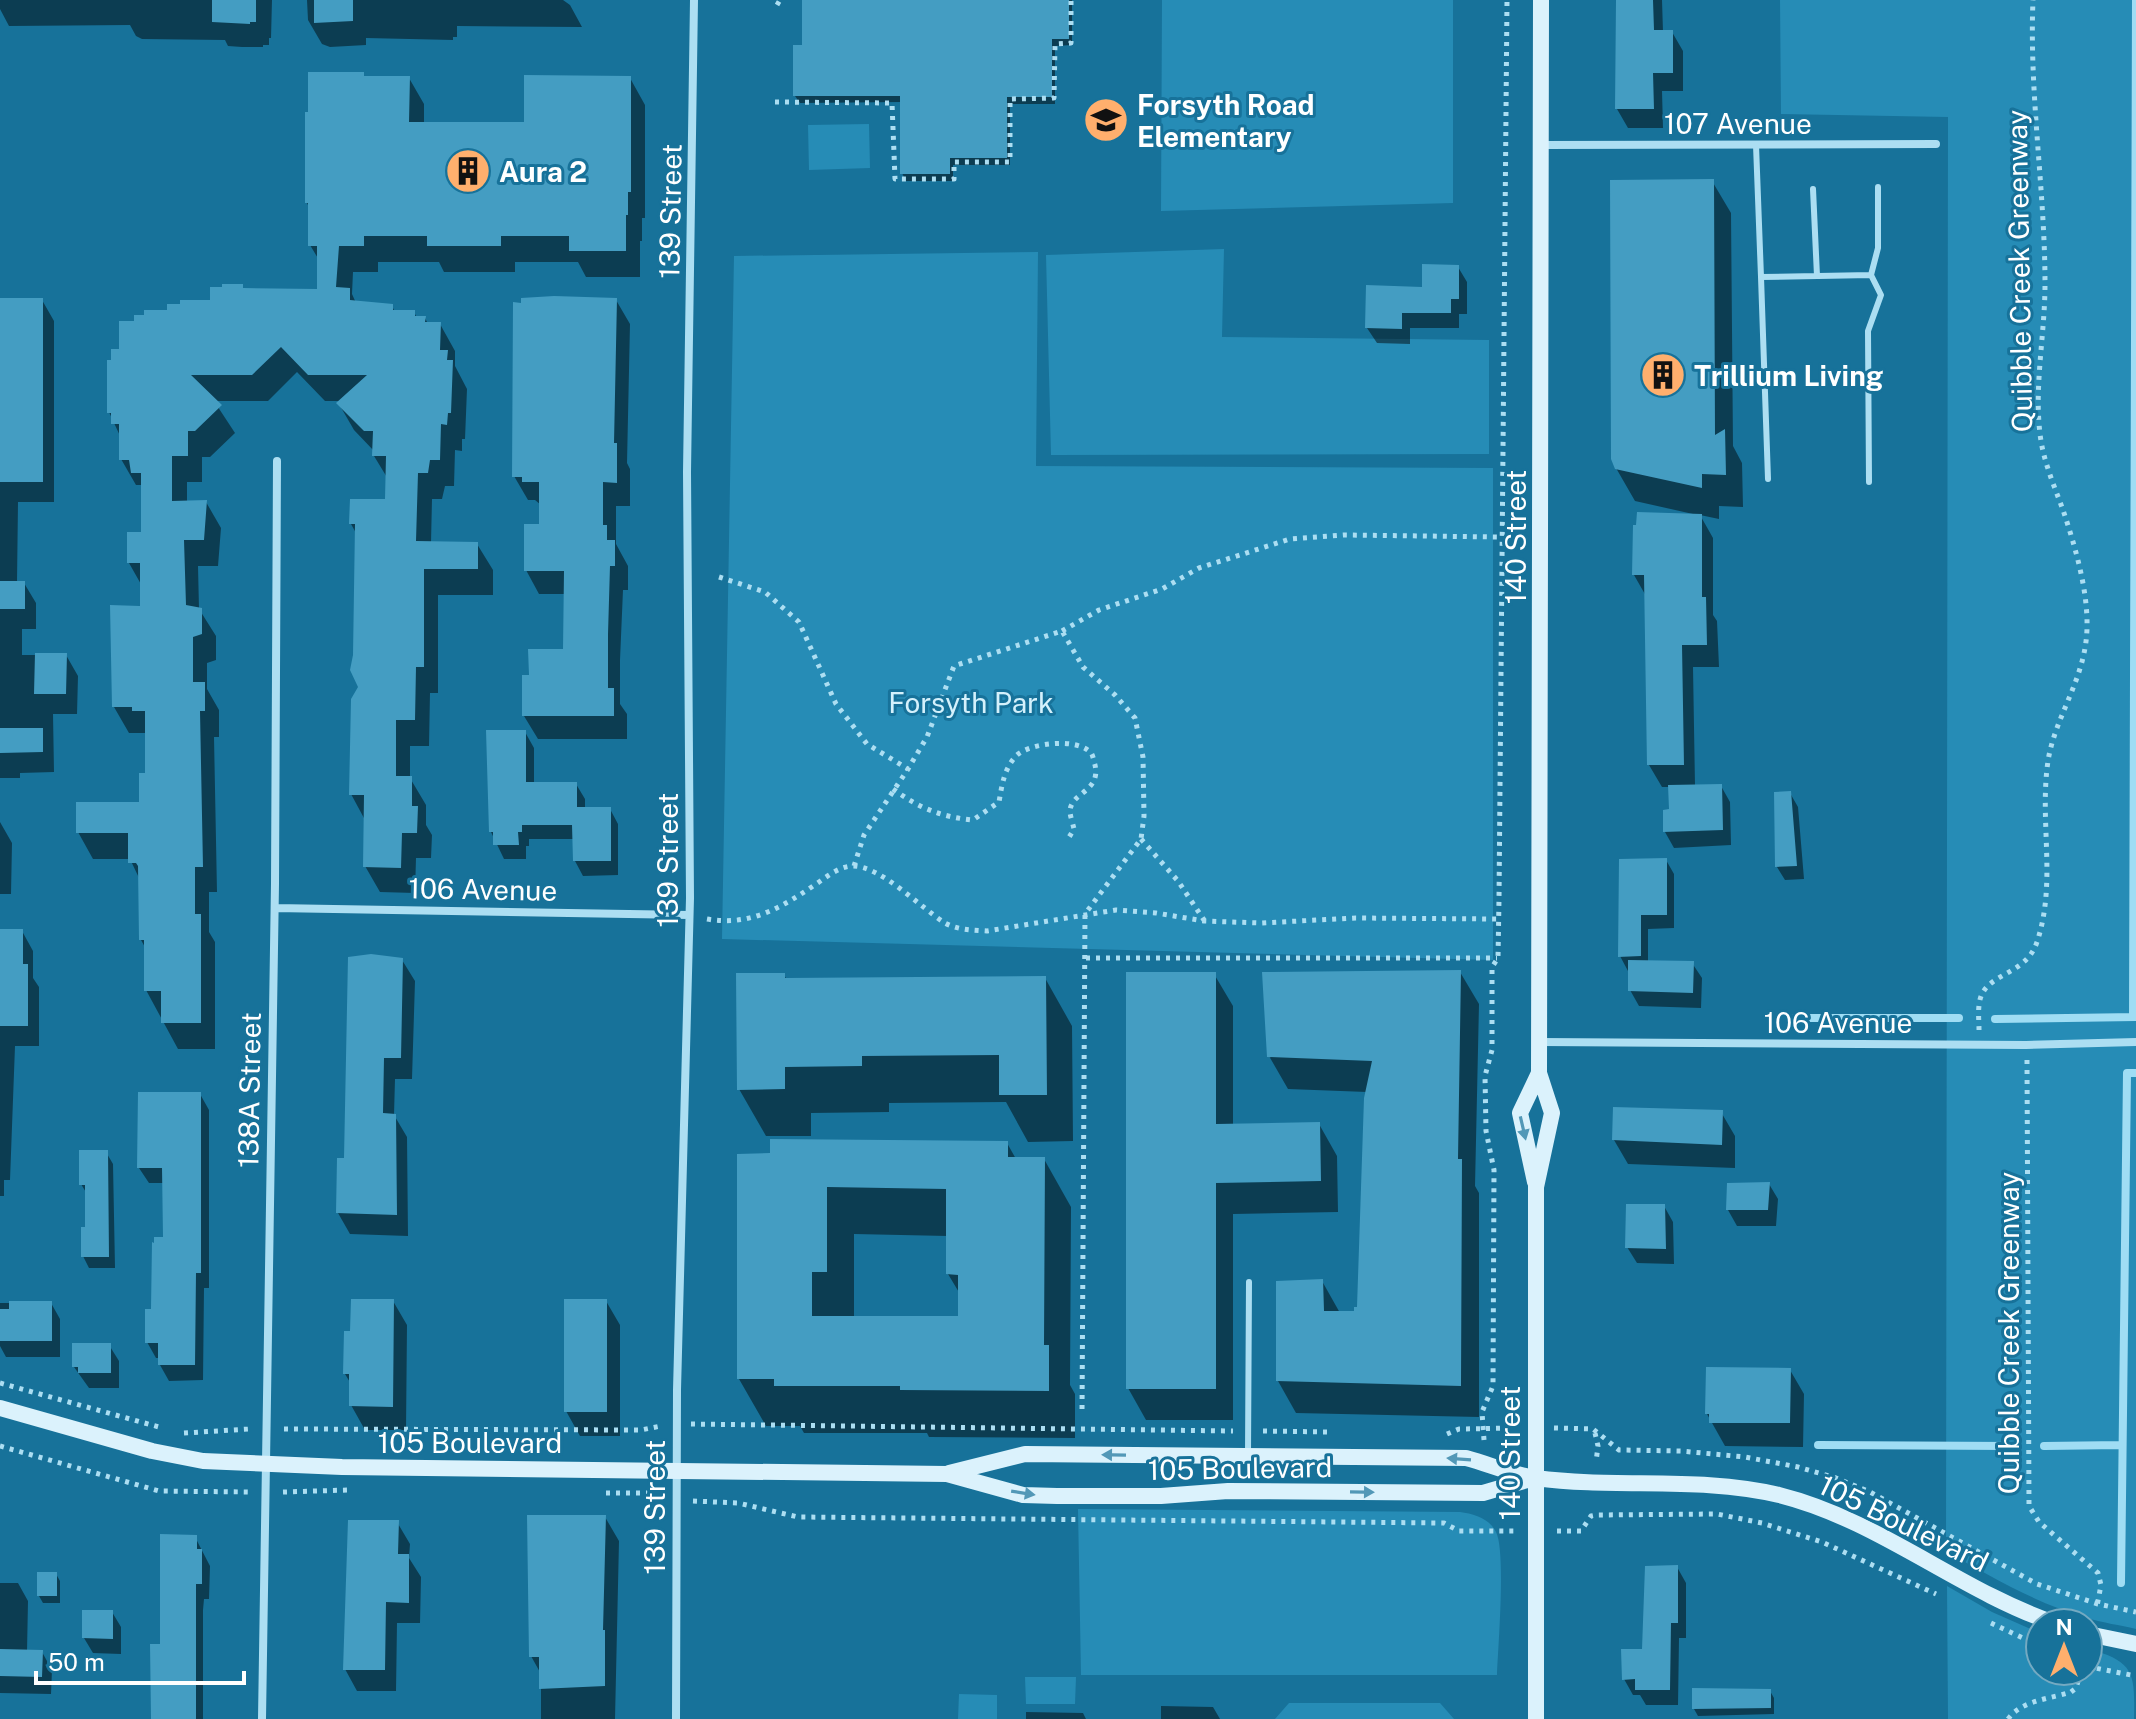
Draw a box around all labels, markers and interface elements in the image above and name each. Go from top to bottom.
place label: Forsyth Road Elementary [1137,88,1315,153]
school or university icon: Forsyth Road Elementary [1082,96,1130,144]
street label: 107 Avenue [1664,107,1812,140]
street label: Quibble Creek Greenway [2000,109,2038,433]
street label: 139 Street [652,143,688,279]
building icon: Aura 2 [444,147,492,195]
place label: Aura 2 [499,155,587,188]
building icon: Trillium Living [1639,351,1687,399]
place label: Trillium Living [1694,359,1883,392]
street label: 140 Street [1499,470,1532,604]
park label: Forsyth Park [888,686,1054,719]
street label: 139 Street [651,793,684,927]
street label: 106 Avenue [408,871,558,907]
street label: 106 Avenue [1764,1006,1912,1039]
street label: 138A Street [231,1012,267,1168]
one-way arrow [1517,1116,1530,1141]
street label: Quibble Creek Greenway [1992,1172,2025,1494]
street label: 140 Street [1493,1386,1526,1520]
street label: 105 Boulevard [378,1426,562,1459]
street label: 139 Street [638,1440,671,1574]
one-way arrow [1101,1449,1126,1461]
street label: 105 Boulevard [1148,1450,1332,1486]
one-way arrow [1446,1452,1471,1465]
street label: 105 Boulevard [1814,1468,1994,1578]
one-way arrow [1350,1486,1375,1499]
one-way arrow [1010,1487,1035,1500]
north arrow [2024,1607,2104,1687]
text: N [2055,1614,2073,1640]
scale bar [36,1635,244,1685]
text: 50 m [48,1648,105,1676]

